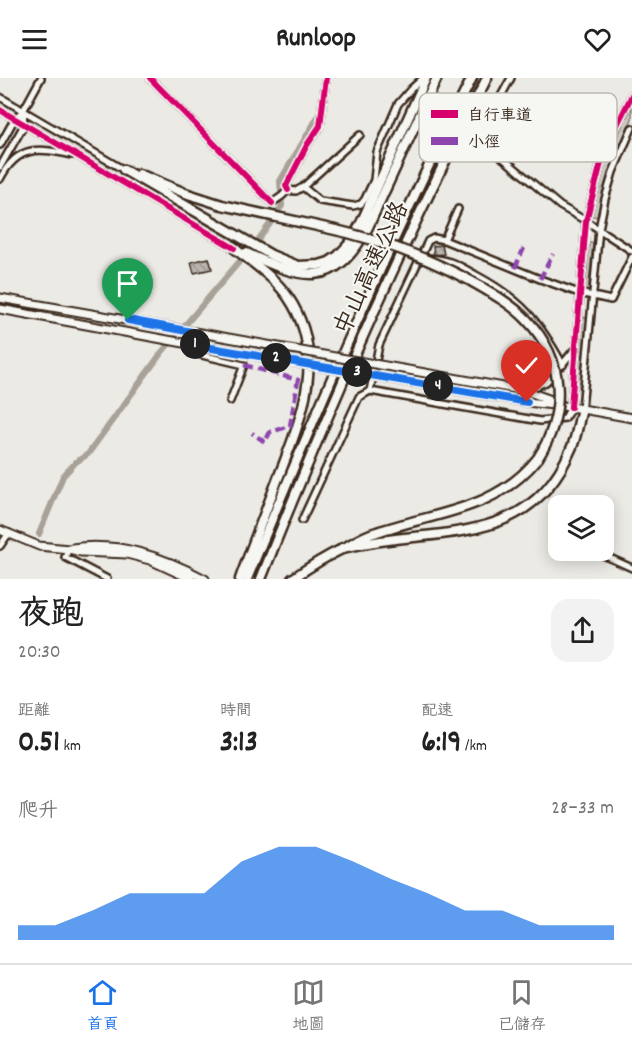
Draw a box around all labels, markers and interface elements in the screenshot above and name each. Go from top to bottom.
text: Runloop [276,20,356,59]
icon: menu [18,23,51,56]
icon: heart [581,23,614,56]
legend [419,93,617,162]
text: 自行車道 [468,105,532,128]
text: 小徑 [468,132,500,155]
street label: 中山高速公路 [327,197,419,341]
pin [102,258,153,320]
icon: arrive [111,267,144,300]
pin: 1 [180,329,210,359]
text: 1 [193,332,197,355]
pin [501,340,552,402]
pin: 2 [261,343,291,373]
text: 2 [273,346,280,369]
icon: check [510,349,543,382]
pin: 3 [342,357,372,387]
text: 3 [353,360,361,383]
pin: 4 [423,371,453,401]
text: 4 [435,374,441,397]
map controls [548,495,614,561]
button: layers [548,495,614,561]
text: 夜跑 [18,593,84,640]
button: share [551,599,614,662]
text: 20:30 [18,639,61,667]
text: 距離 [18,700,50,723]
text: 時間 [220,700,252,723]
text: 配速 [421,700,453,723]
text: 0.51 [18,723,60,766]
text: 3:13 [220,723,258,766]
text: 6:19 [421,723,461,766]
text: km [60,735,81,758]
text: /km [461,735,487,758]
text: 28–33 m [551,795,614,823]
text: 爬升 [18,798,58,826]
tab: 首頁 [86,976,119,1037]
tab: 地圖 [292,976,325,1037]
tab: 已儲存 [498,976,546,1037]

